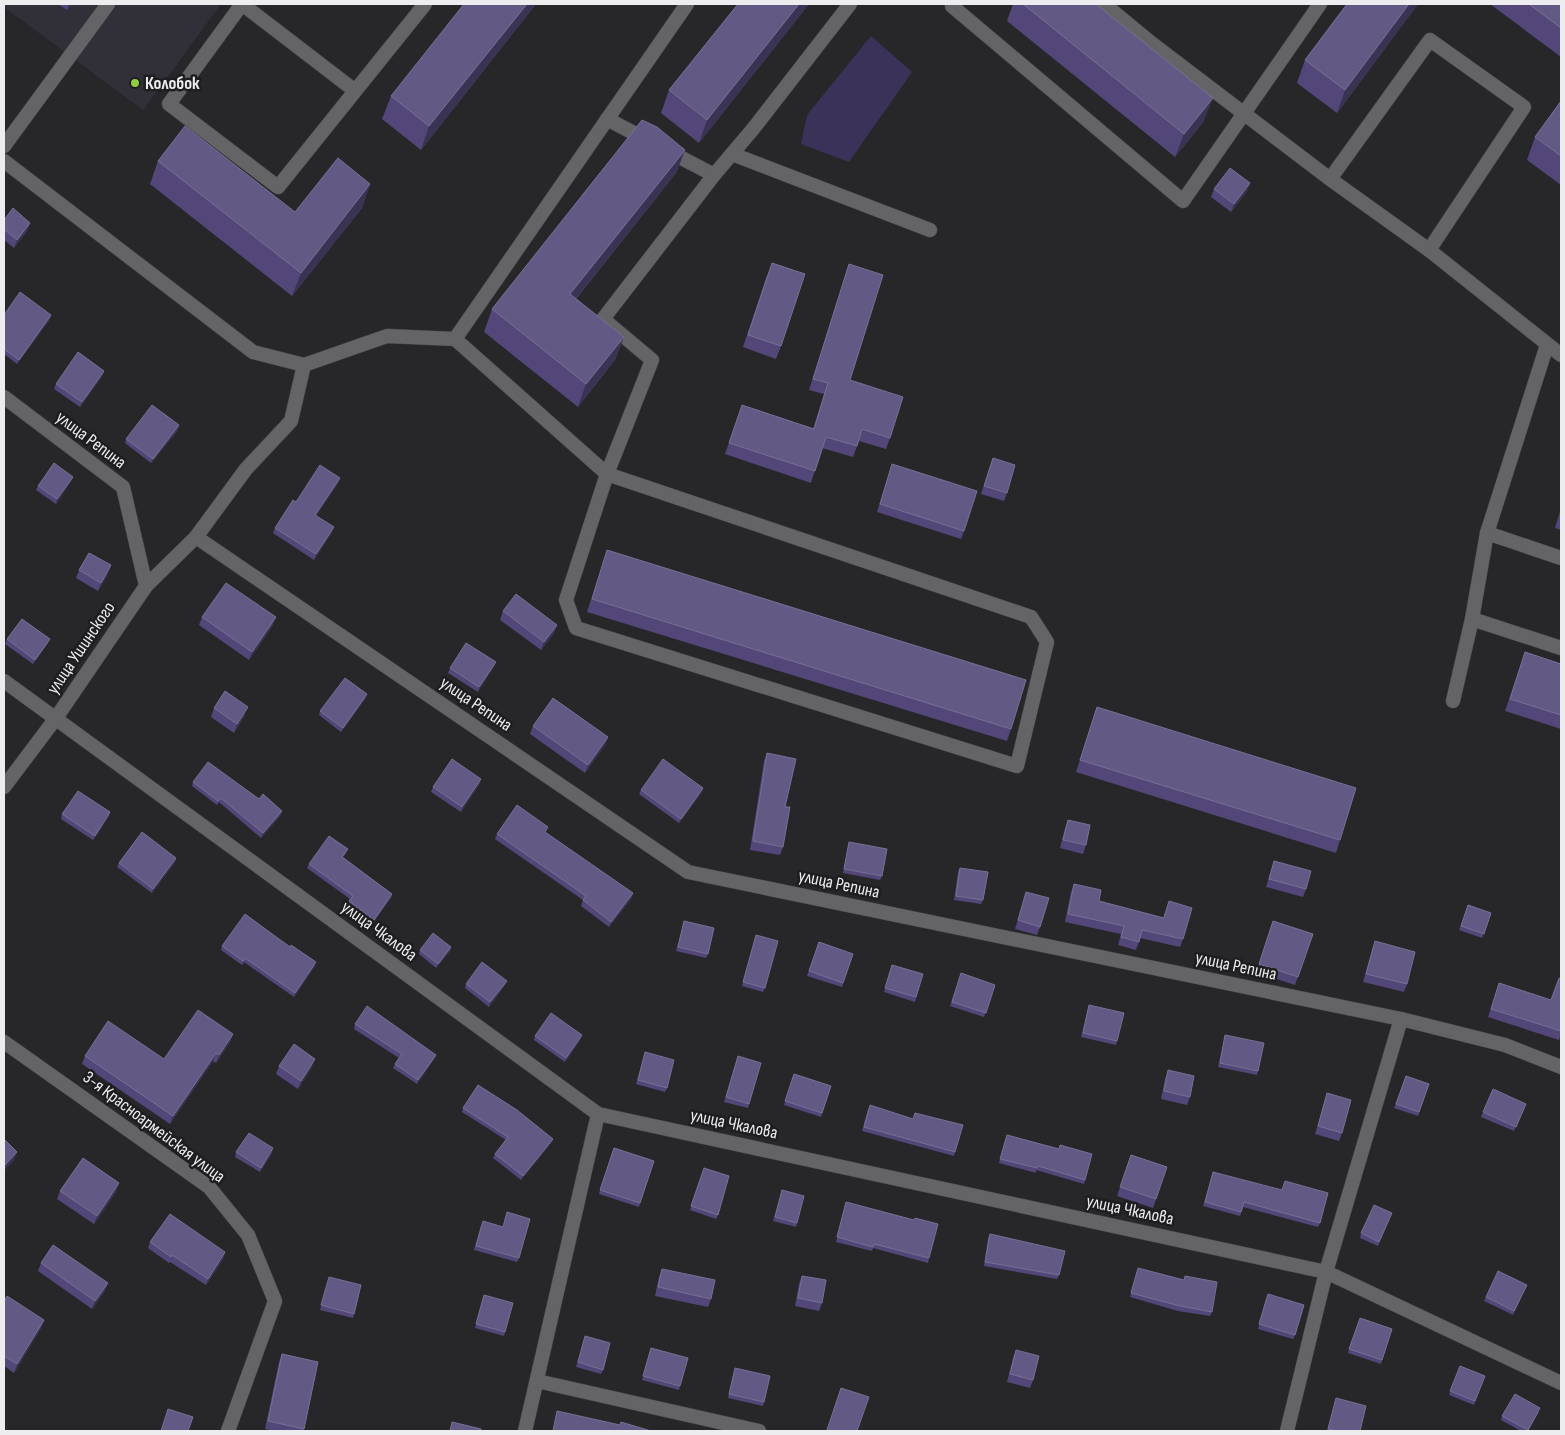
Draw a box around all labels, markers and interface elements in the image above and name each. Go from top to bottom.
place label: Колобок [145,73,200,94]
marker: Колобок [129,77,141,89]
street label: улица Репина [52,407,130,473]
street label: улица Ушинского [42,598,120,698]
street label: улица Репина [436,672,516,736]
street label: улица Репина [796,865,882,903]
street label: улица Чкалова [337,896,421,966]
street label: улица Репина [1193,947,1279,985]
street label: 3-я Красноармейская улица [79,1067,229,1187]
street label: улица Чкалова [688,1105,780,1143]
street label: улица Чкалова [1084,1191,1176,1229]

